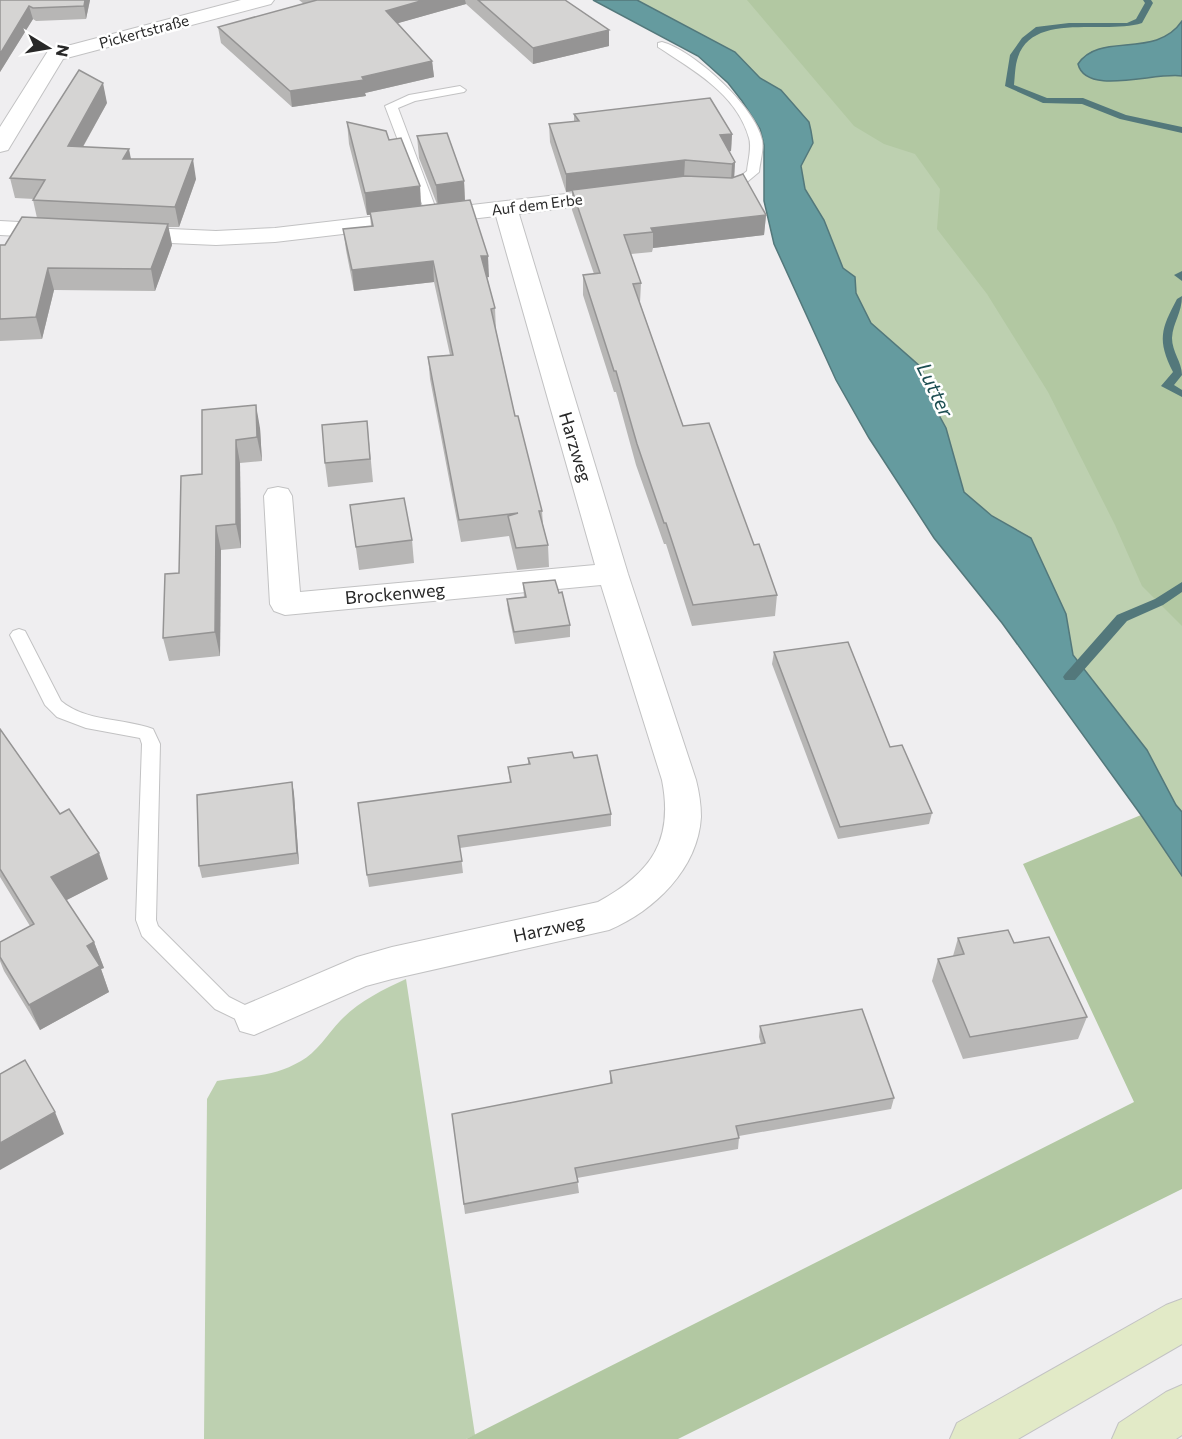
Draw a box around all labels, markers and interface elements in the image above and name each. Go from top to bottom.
street label: Pickertstraße [97,10,191,52]
north arrow [18,18,78,78]
text: N [53,43,74,59]
street label: Auf dem Erbe [490,189,584,219]
water label: Lutter [913,358,960,422]
street label: Harzweg [555,409,597,485]
street label: Brockenweg [344,578,446,608]
street label: Harzweg [511,910,587,946]

